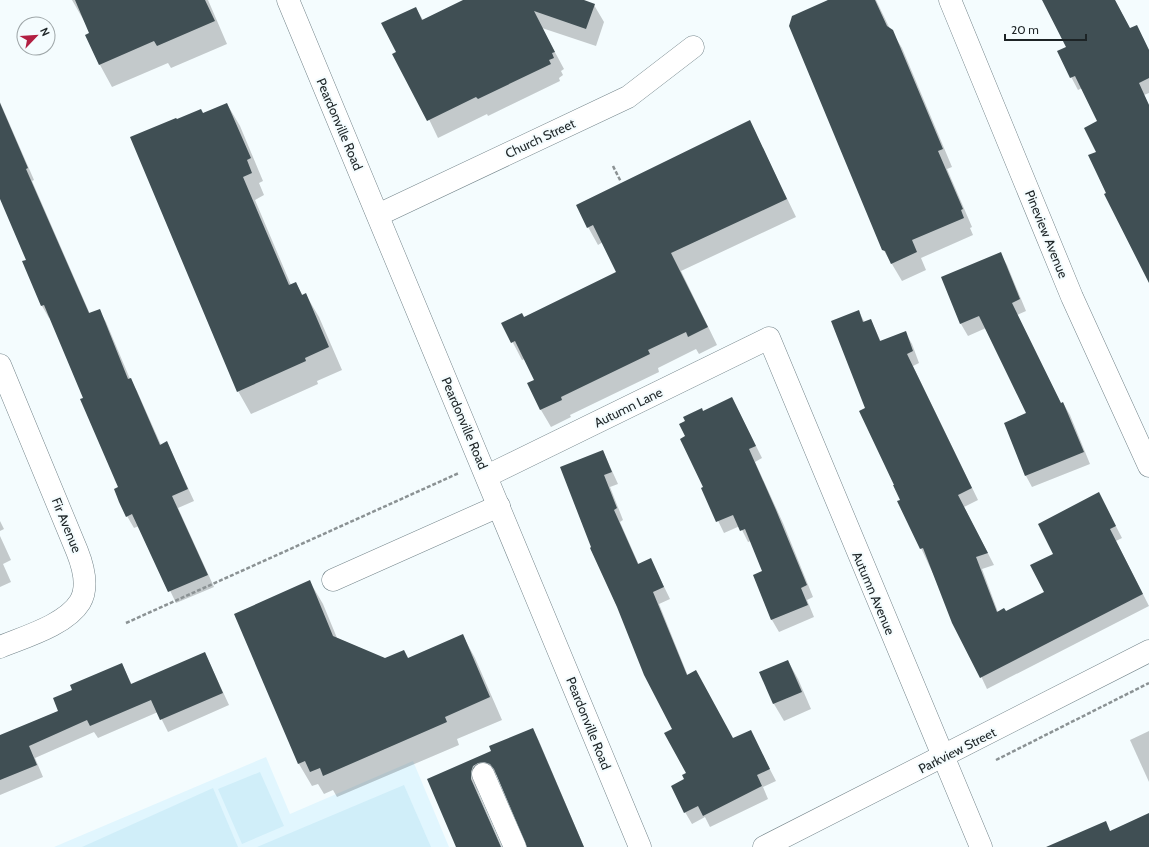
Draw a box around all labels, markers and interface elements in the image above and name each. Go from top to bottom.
north arrow [16,16,56,56]
scale bar [1005,16,1086,42]
text: 20 m [1011,22,1039,37]
text: N [37,25,53,38]
street label: Peardonville Road [313,76,367,172]
street label: Church Street [503,115,578,161]
street label: Pineview Avenue [1022,188,1072,281]
street label: Peardonville Road [438,375,492,471]
street label: Autumn Lane [591,383,665,430]
street label: Fir Avenue [49,495,85,555]
street label: Autumn Avenue [849,549,899,637]
street label: Peardonville Road [563,674,615,772]
street label: Parkview Street [916,723,999,776]

